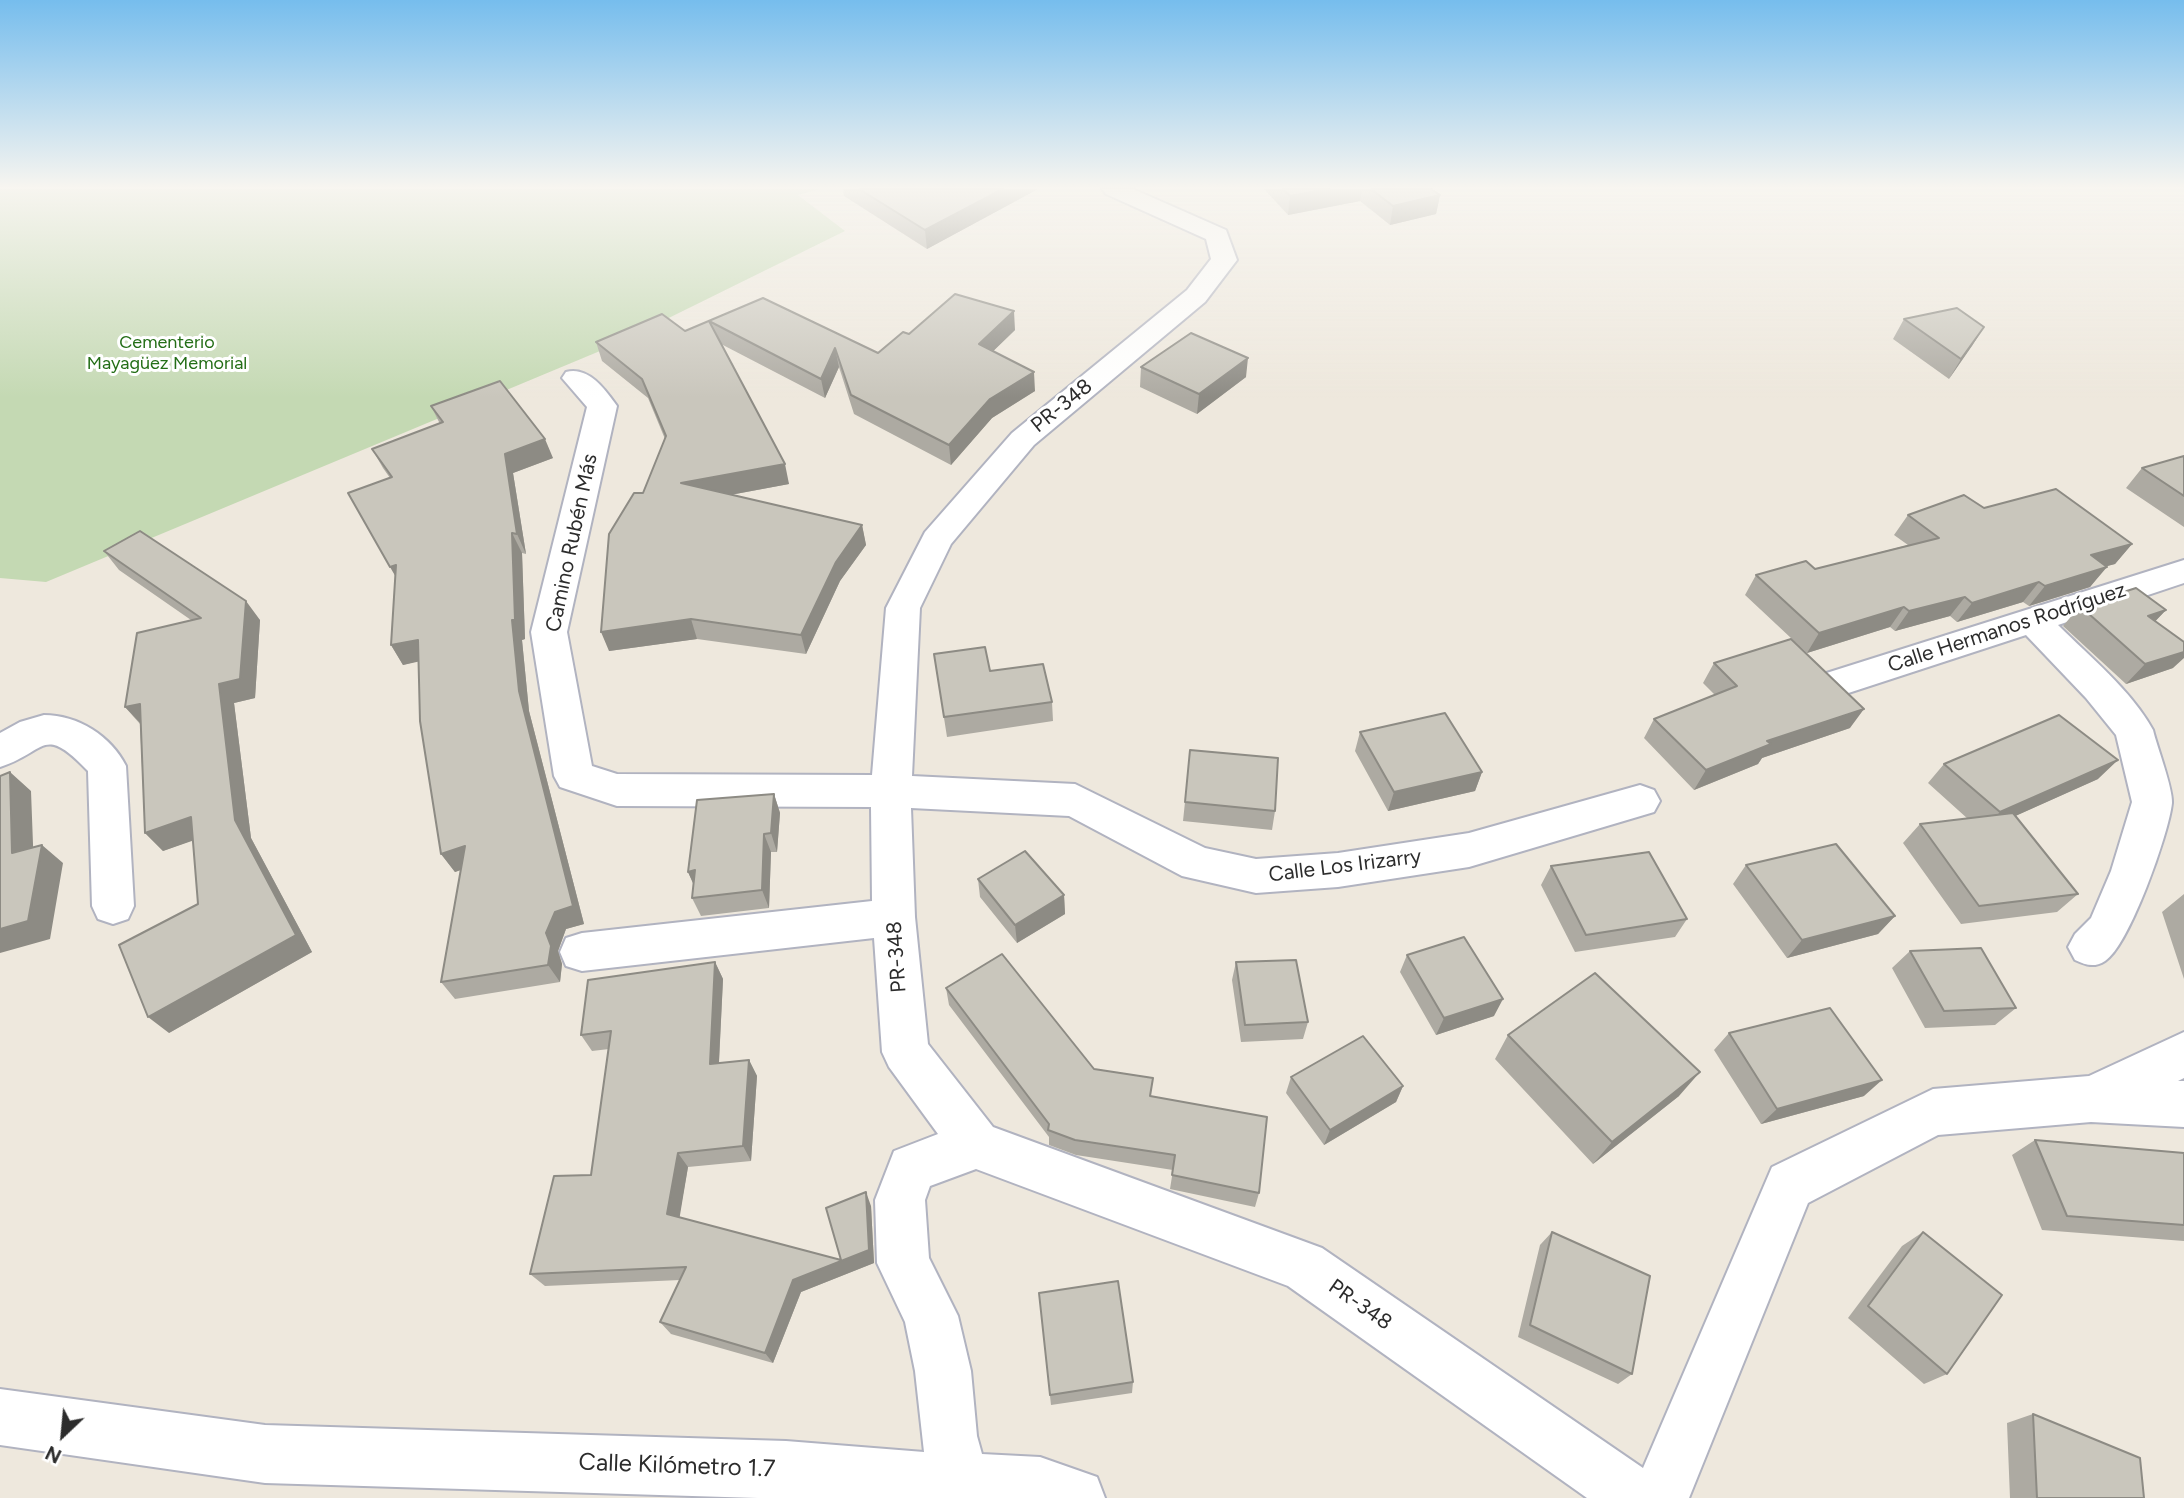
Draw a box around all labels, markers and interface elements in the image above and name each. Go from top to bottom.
park label: Cementerio Mayagüez Memorial [87,332,247,374]
street label: PR-348 [1026,374,1098,438]
street label: Camino Rubén Más [541,452,603,634]
street label: Calle Hermanos Rodríguez [1885,578,2129,678]
street label: Calle Los Irizarry [1267,844,1423,888]
street label: PR-348 [882,920,912,994]
street label: PR-348 [1324,1274,1396,1336]
north arrow [28,1400,98,1470]
text: N [42,1441,65,1468]
street label: Calle Kilómetro 1.7 [578,1448,776,1484]

